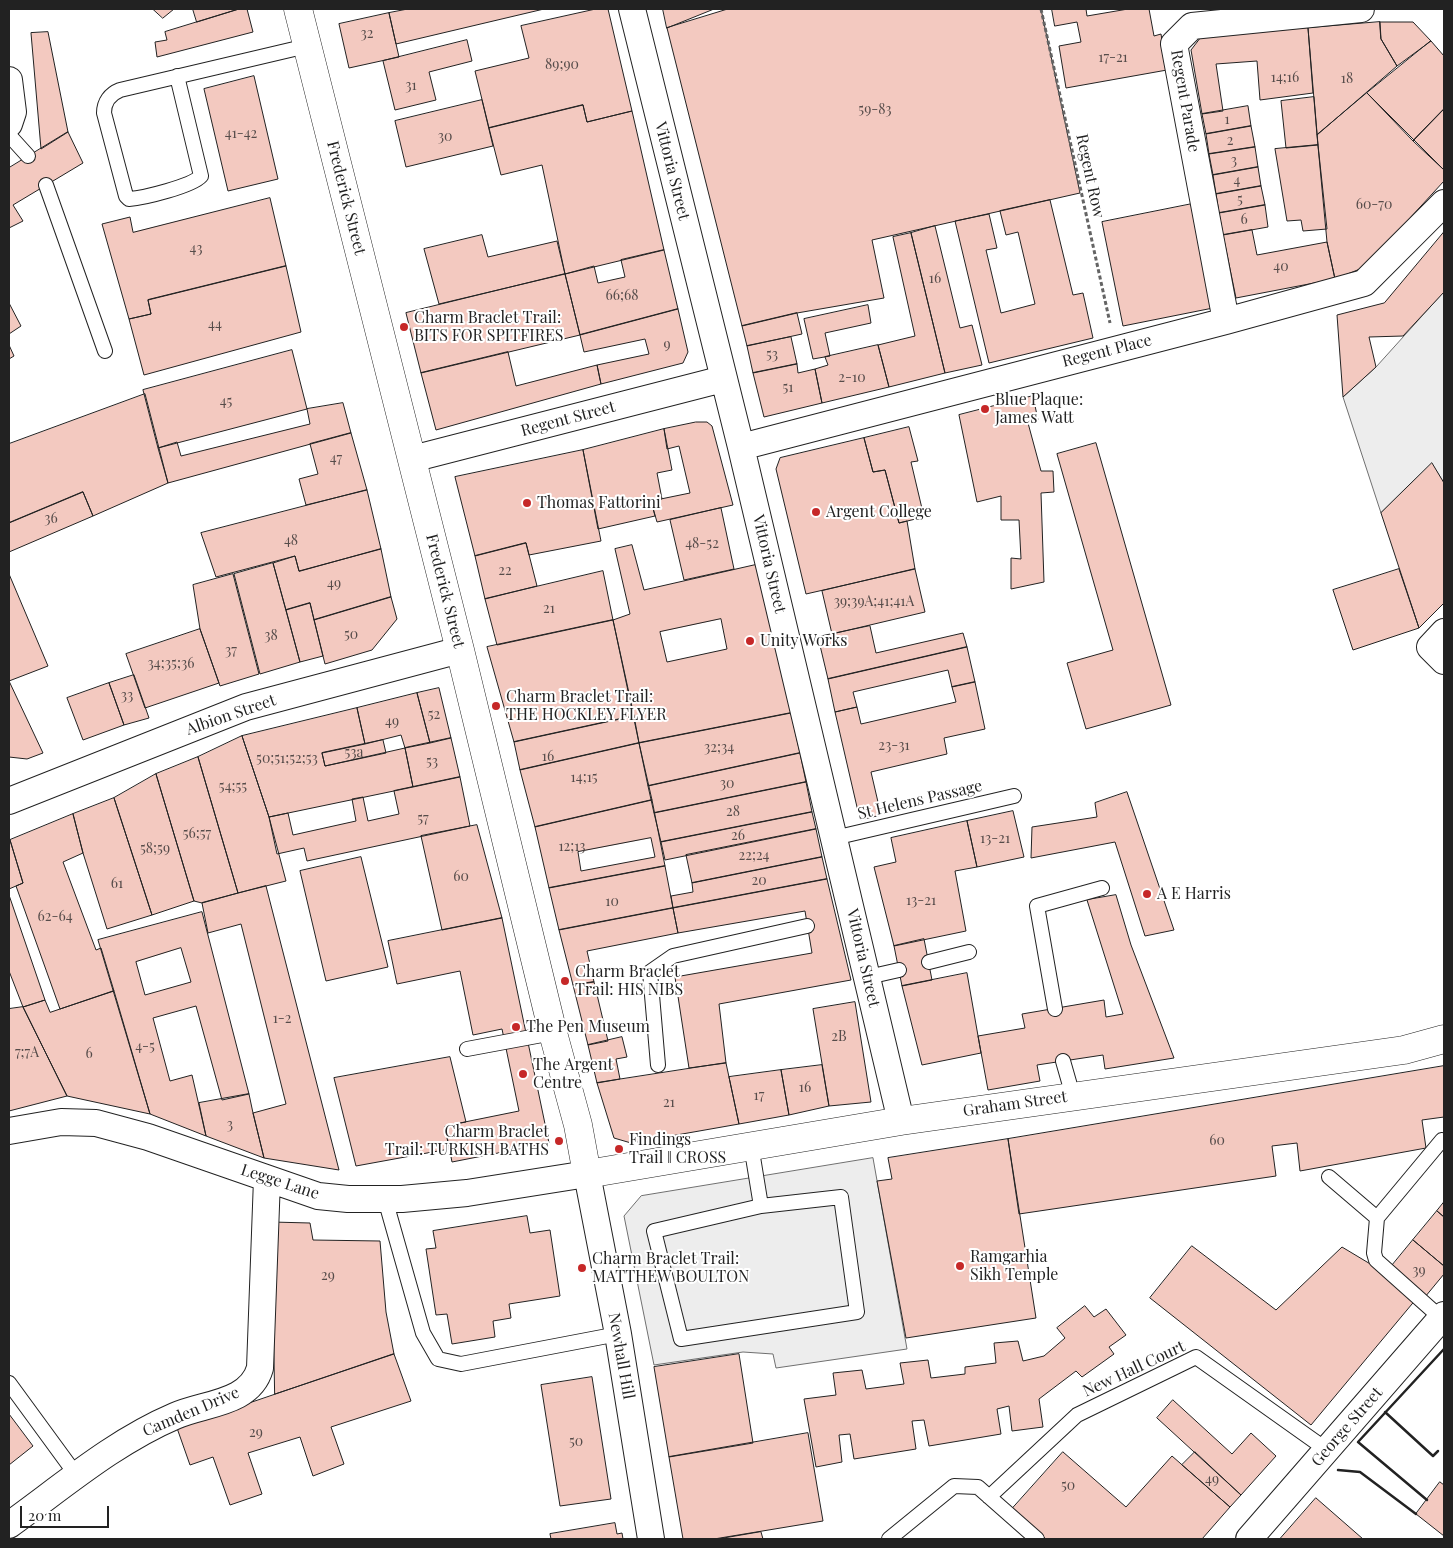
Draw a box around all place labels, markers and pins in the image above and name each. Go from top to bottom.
place label: Charm Braclet Trail: BITS FOR SPITFIRES [414,308,564,346]
marker: Charm Braclet Trail: BITS FOR SPITFIRES [398,321,410,333]
place label: Blue Plaque: James Watt [995,390,1083,428]
marker: Blue Plaque: James Watt [979,403,991,415]
place label: Thomas Fattorini [537,493,661,513]
marker: Thomas Fattorini [521,497,533,509]
place label: Argent College [826,502,932,522]
marker: Argent College [810,506,822,518]
place label: Unity Works [760,631,848,651]
marker: Unity Works [744,635,756,647]
place label: Charm Braclet Trail: THE HOCKLEY FLYER [506,687,667,725]
marker: Charm Braclet Trail: THE HOCKLEY FLYER [490,700,502,712]
place label: A E Harris [1157,884,1231,904]
marker: A E Harris [1141,888,1153,900]
place label: Charm Braclet Trail: HIS NIBS [575,962,683,1000]
marker: Charm Braclet Trail: HIS NIBS [559,975,571,987]
place label: The Pen Museum [526,1017,650,1037]
marker: The Pen Museum [510,1021,522,1033]
place label: The Argent Centre [533,1055,613,1093]
marker: The Argent Centre [517,1068,529,1080]
place label: Charm Braclet Trail: TURKISH BATHS [385,1122,549,1160]
place label: Findings Trail ‖ CROSS [629,1130,726,1168]
marker: Charm Braclet Trail: TURKISH BATHS [553,1135,565,1147]
marker: Findings Trail ‖ CROSS [613,1143,625,1155]
place label: Ramgarhia Sikh Temple [970,1247,1058,1285]
place label: Charm Braclet Trail: MATTHEW BOULTON [592,1249,749,1287]
marker: Ramgarhia Sikh Temple [954,1260,966,1272]
marker: Charm Braclet Trail: MATTHEW BOULTON [576,1262,588,1274]

